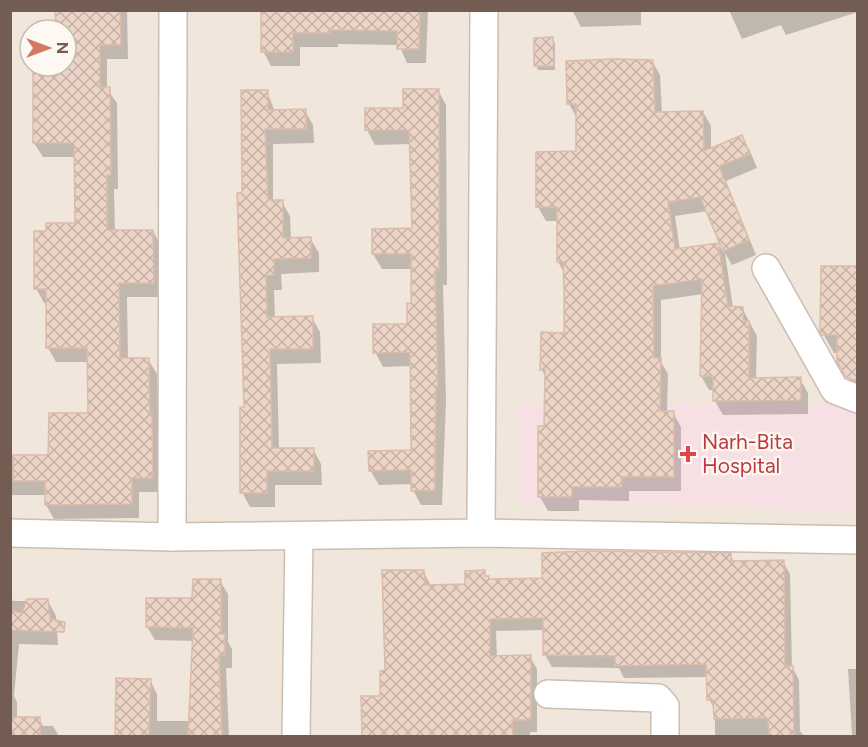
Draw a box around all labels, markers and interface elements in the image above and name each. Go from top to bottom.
north arrow [18,18,78,78]
text: N [53,42,72,54]
place label: Narh-Bita Hospital [702,429,793,478]
marker: Narh-Bita Hospital [679,445,697,463]

